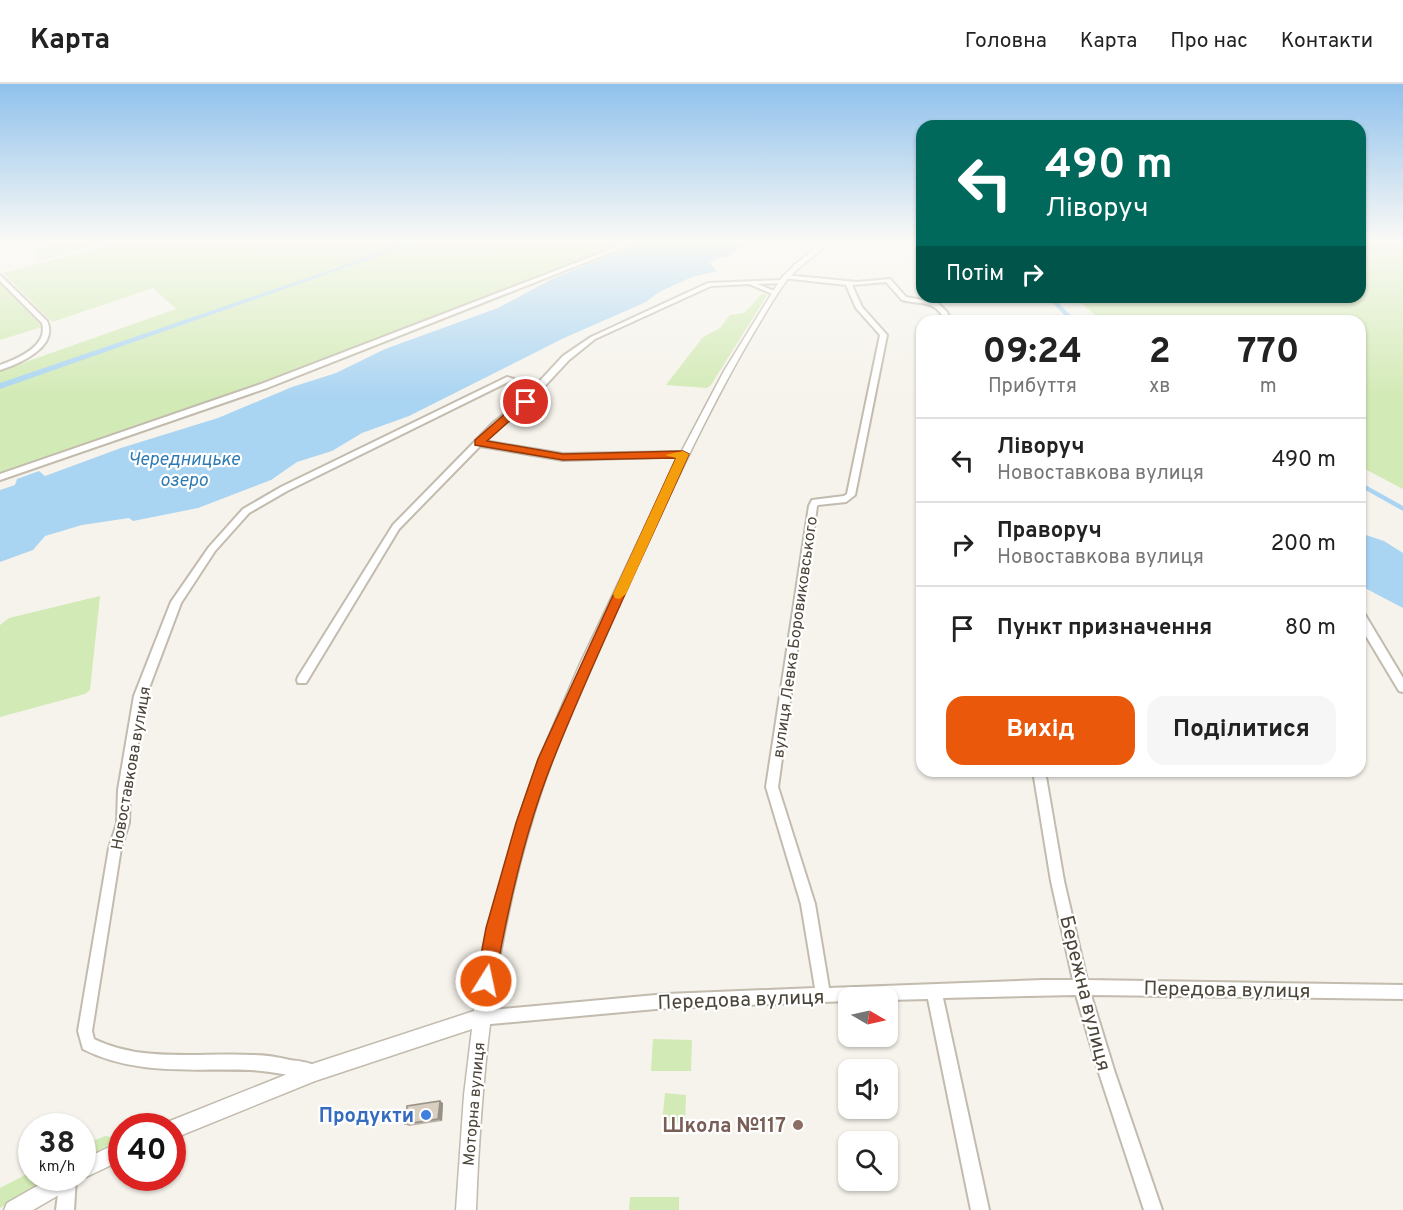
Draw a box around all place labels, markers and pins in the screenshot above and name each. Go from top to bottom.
pin [500,376,551,427]
place label: Продукти [319,1104,414,1130]
marker: Продукти [419,1108,433,1122]
place label: Школа №117 [662,1114,786,1140]
marker: Школа №117 [791,1118,805,1132]

